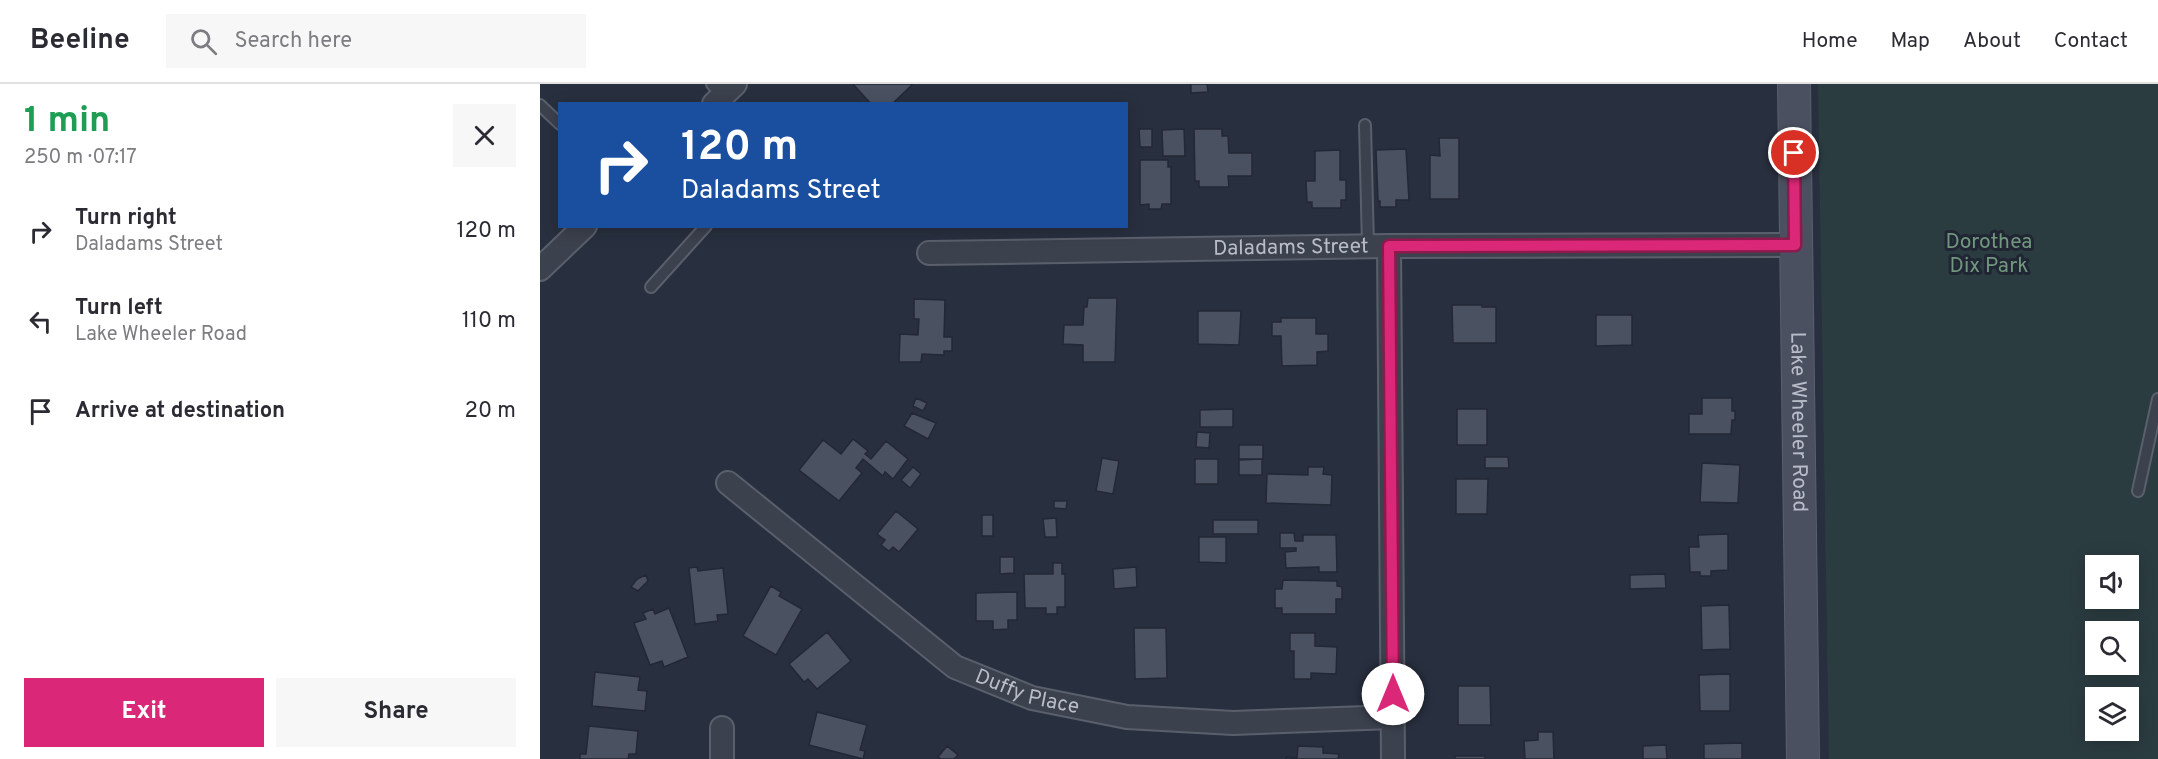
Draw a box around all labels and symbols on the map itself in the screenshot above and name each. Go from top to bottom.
pin [1768,127,1819,178]
park label: Dorothea Dix Park [1946,229,2032,280]
street label: Daladams Street [1213,233,1369,262]
street label: Lake Wheeler Road [1784,331,1813,513]
position arrow [1361,662,1425,726]
street label: Duffy Place [971,663,1082,721]

